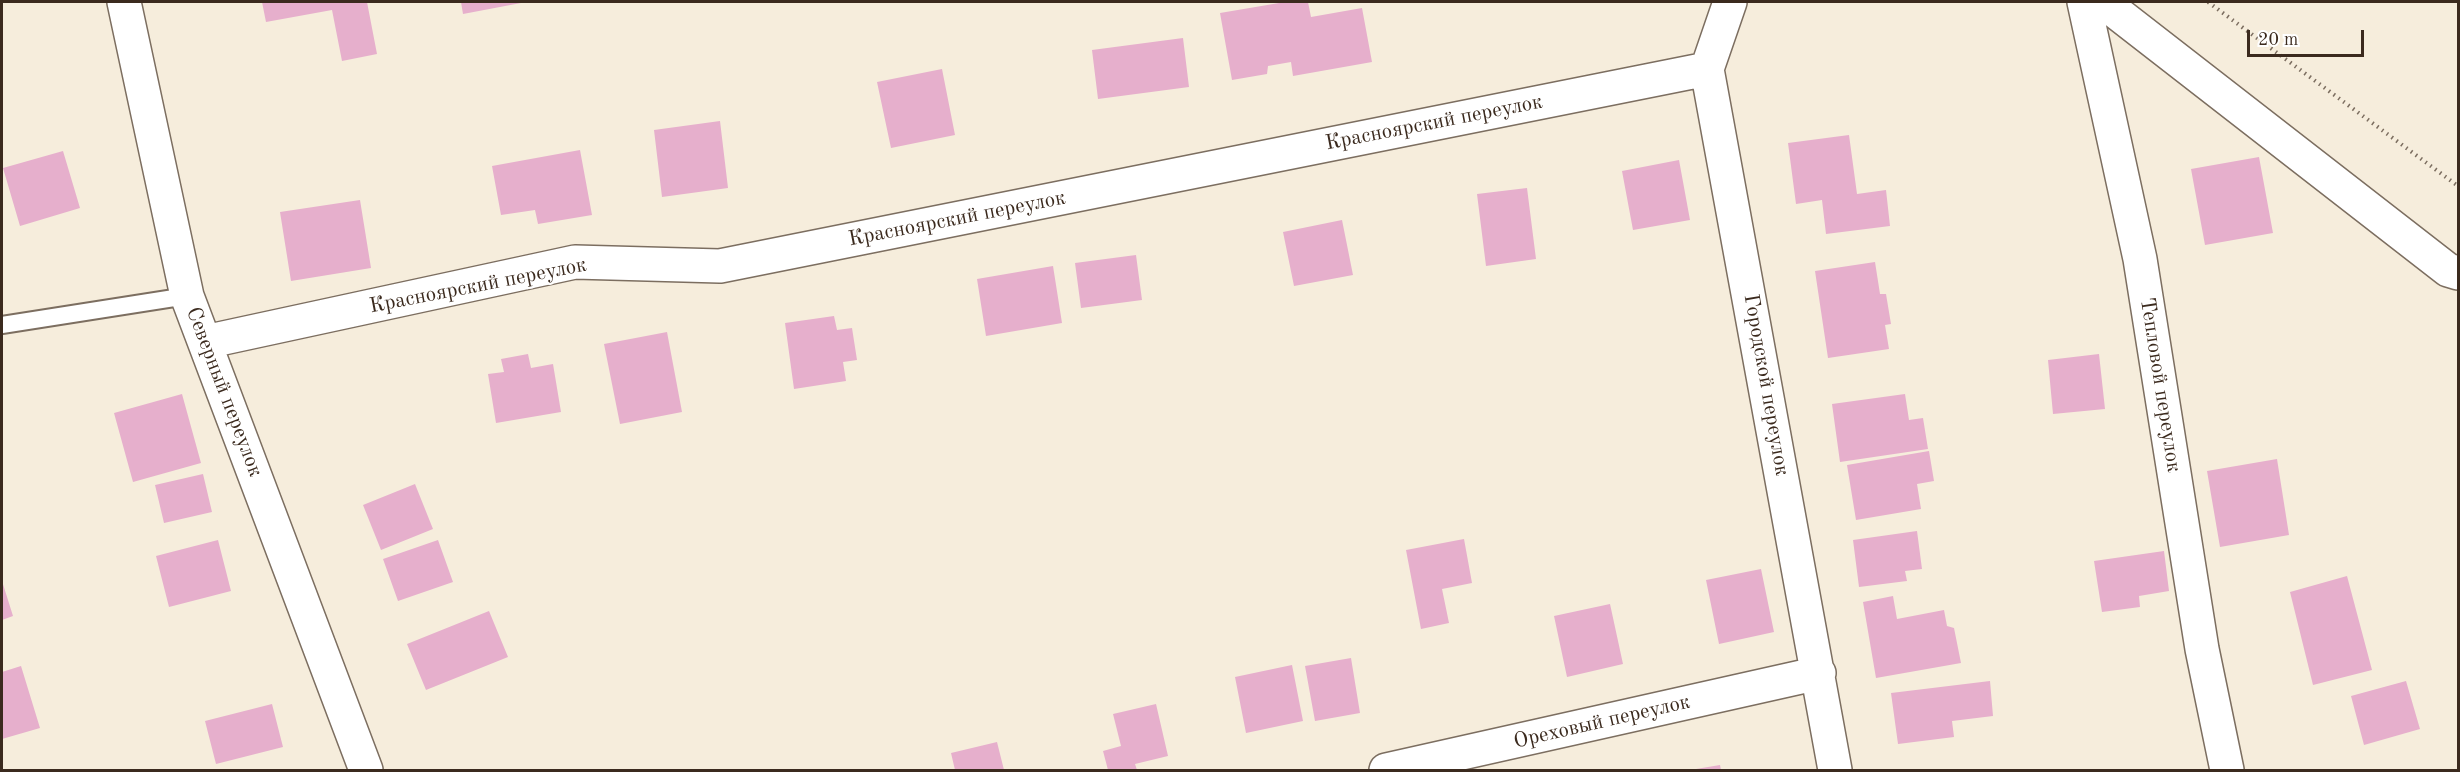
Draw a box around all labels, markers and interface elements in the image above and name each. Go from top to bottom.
scale bar [2250,18,2367,56]
text: 20 m [2258,31,2298,49]
street label: Красноярский переулок [1323,90,1545,156]
street label: Красноярский переулок [846,186,1068,252]
street label: Красноярский переулок [367,253,589,319]
street label: Городской переулок [1738,292,1794,478]
street label: Тепловой переулок [2134,296,2186,474]
street label: Северный переулок [180,303,268,481]
street label: Ореховый переулок [1511,689,1693,755]

